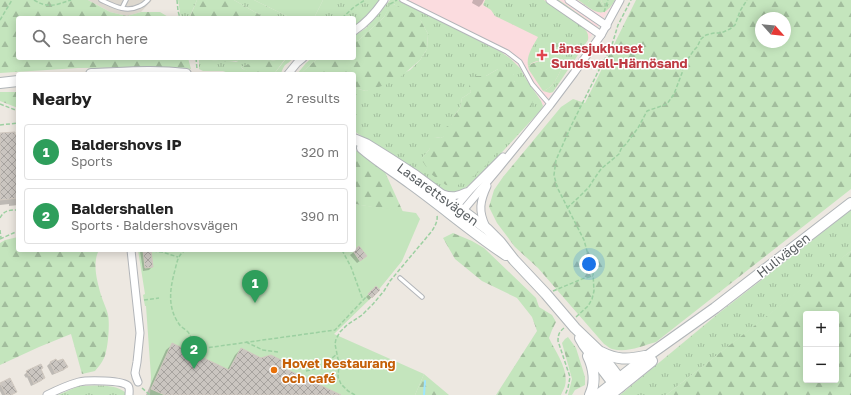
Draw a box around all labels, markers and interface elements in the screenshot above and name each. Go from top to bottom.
north arrow [755,12,791,48]
search box [16,16,356,60]
icon: search [30,27,52,49]
text: Search here [62,29,148,47]
place label: Länssjukhuset Sundsvall-Härnösand [551,40,687,71]
marker: Länssjukhuset Sundsvall-Härnösand [536,49,548,61]
text: Nearby [32,88,92,109]
text: 2 results [286,90,340,106]
text: Baldershovs IP [71,135,181,153]
text: 1 [43,144,49,160]
text: 320 m [301,144,339,160]
text: Sports [71,153,113,169]
street label: Lasarettsvägen [394,159,482,229]
text: Baldershallen [71,199,173,217]
text: 2 [42,208,50,224]
text: 390 m [301,208,339,224]
text: Sports · Baldershovsvägen [71,217,238,233]
street label: Hulivägen [753,229,813,281]
your location [579,254,599,274]
pin: 1 [242,270,268,303]
map controls [803,311,839,383]
button: + [803,311,839,347]
pin: 2 [181,336,207,369]
button: − [803,347,839,383]
place label: Hovet Restaurang och café [282,355,396,386]
marker: Hovet Restaurang och café [269,365,279,375]

